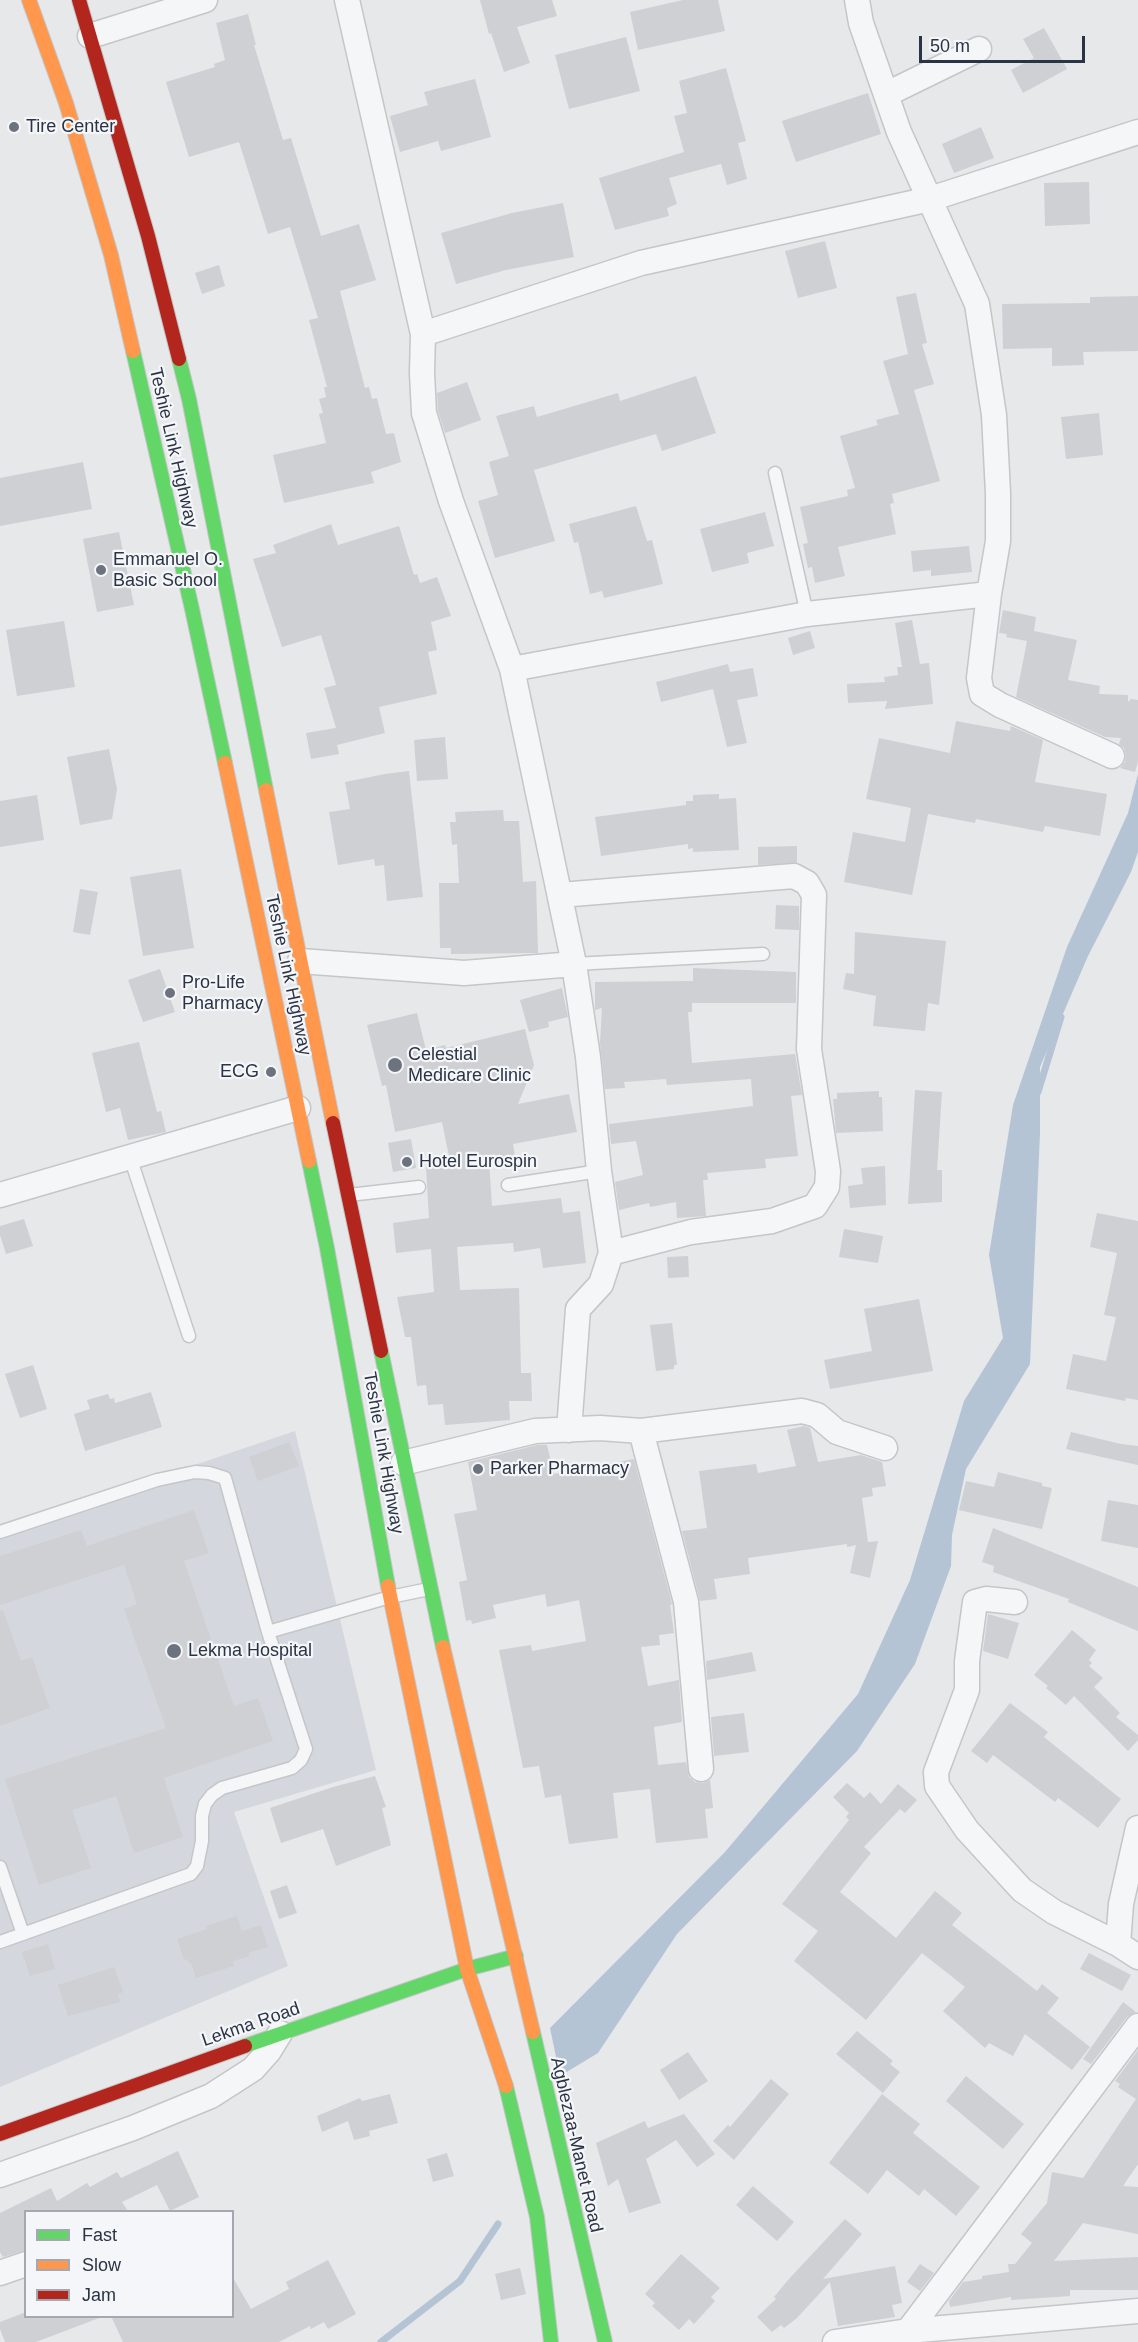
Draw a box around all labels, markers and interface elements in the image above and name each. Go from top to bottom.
scale bar [922,24,1088,62]
text: 50 m [930,36,970,56]
place label: Tire Center [26,116,115,138]
marker: Tire Center [7,120,21,134]
street label: Teshie Link Highway [144,366,202,530]
place label: Emmanuel O. Basic School [113,549,223,592]
marker: Emmanuel O. Basic School [94,563,108,577]
street label: Teshie Link Highway [260,893,316,1057]
place label: Pro-Life Pharmacy [182,972,263,1014]
marker: Pro-Life Pharmacy [163,986,177,1000]
place label: Celestial Medicare Clinic [408,1044,531,1086]
marker: Celestial Medicare Clinic [386,1056,404,1074]
place label: ECG [220,1061,259,1083]
marker: ECG [264,1065,278,1079]
place label: Hotel Eurospin [419,1151,537,1173]
marker: Hotel Eurospin [400,1155,414,1169]
street label: Teshie Link Highway [358,1370,408,1536]
place label: Parker Pharmacy [490,1458,629,1480]
marker: Parker Pharmacy [471,1462,485,1476]
place label: Lekma Hospital [188,1640,312,1662]
marker: Lekma Hospital [165,1642,183,1660]
street label: Lekma Road [199,1998,303,2052]
street label: Agblezaa-Manet Road [545,2055,607,2235]
legend [24,2210,234,2318]
text: Fast [82,2225,117,2245]
text: Slow [82,2255,121,2275]
text: Jam [82,2285,116,2305]

